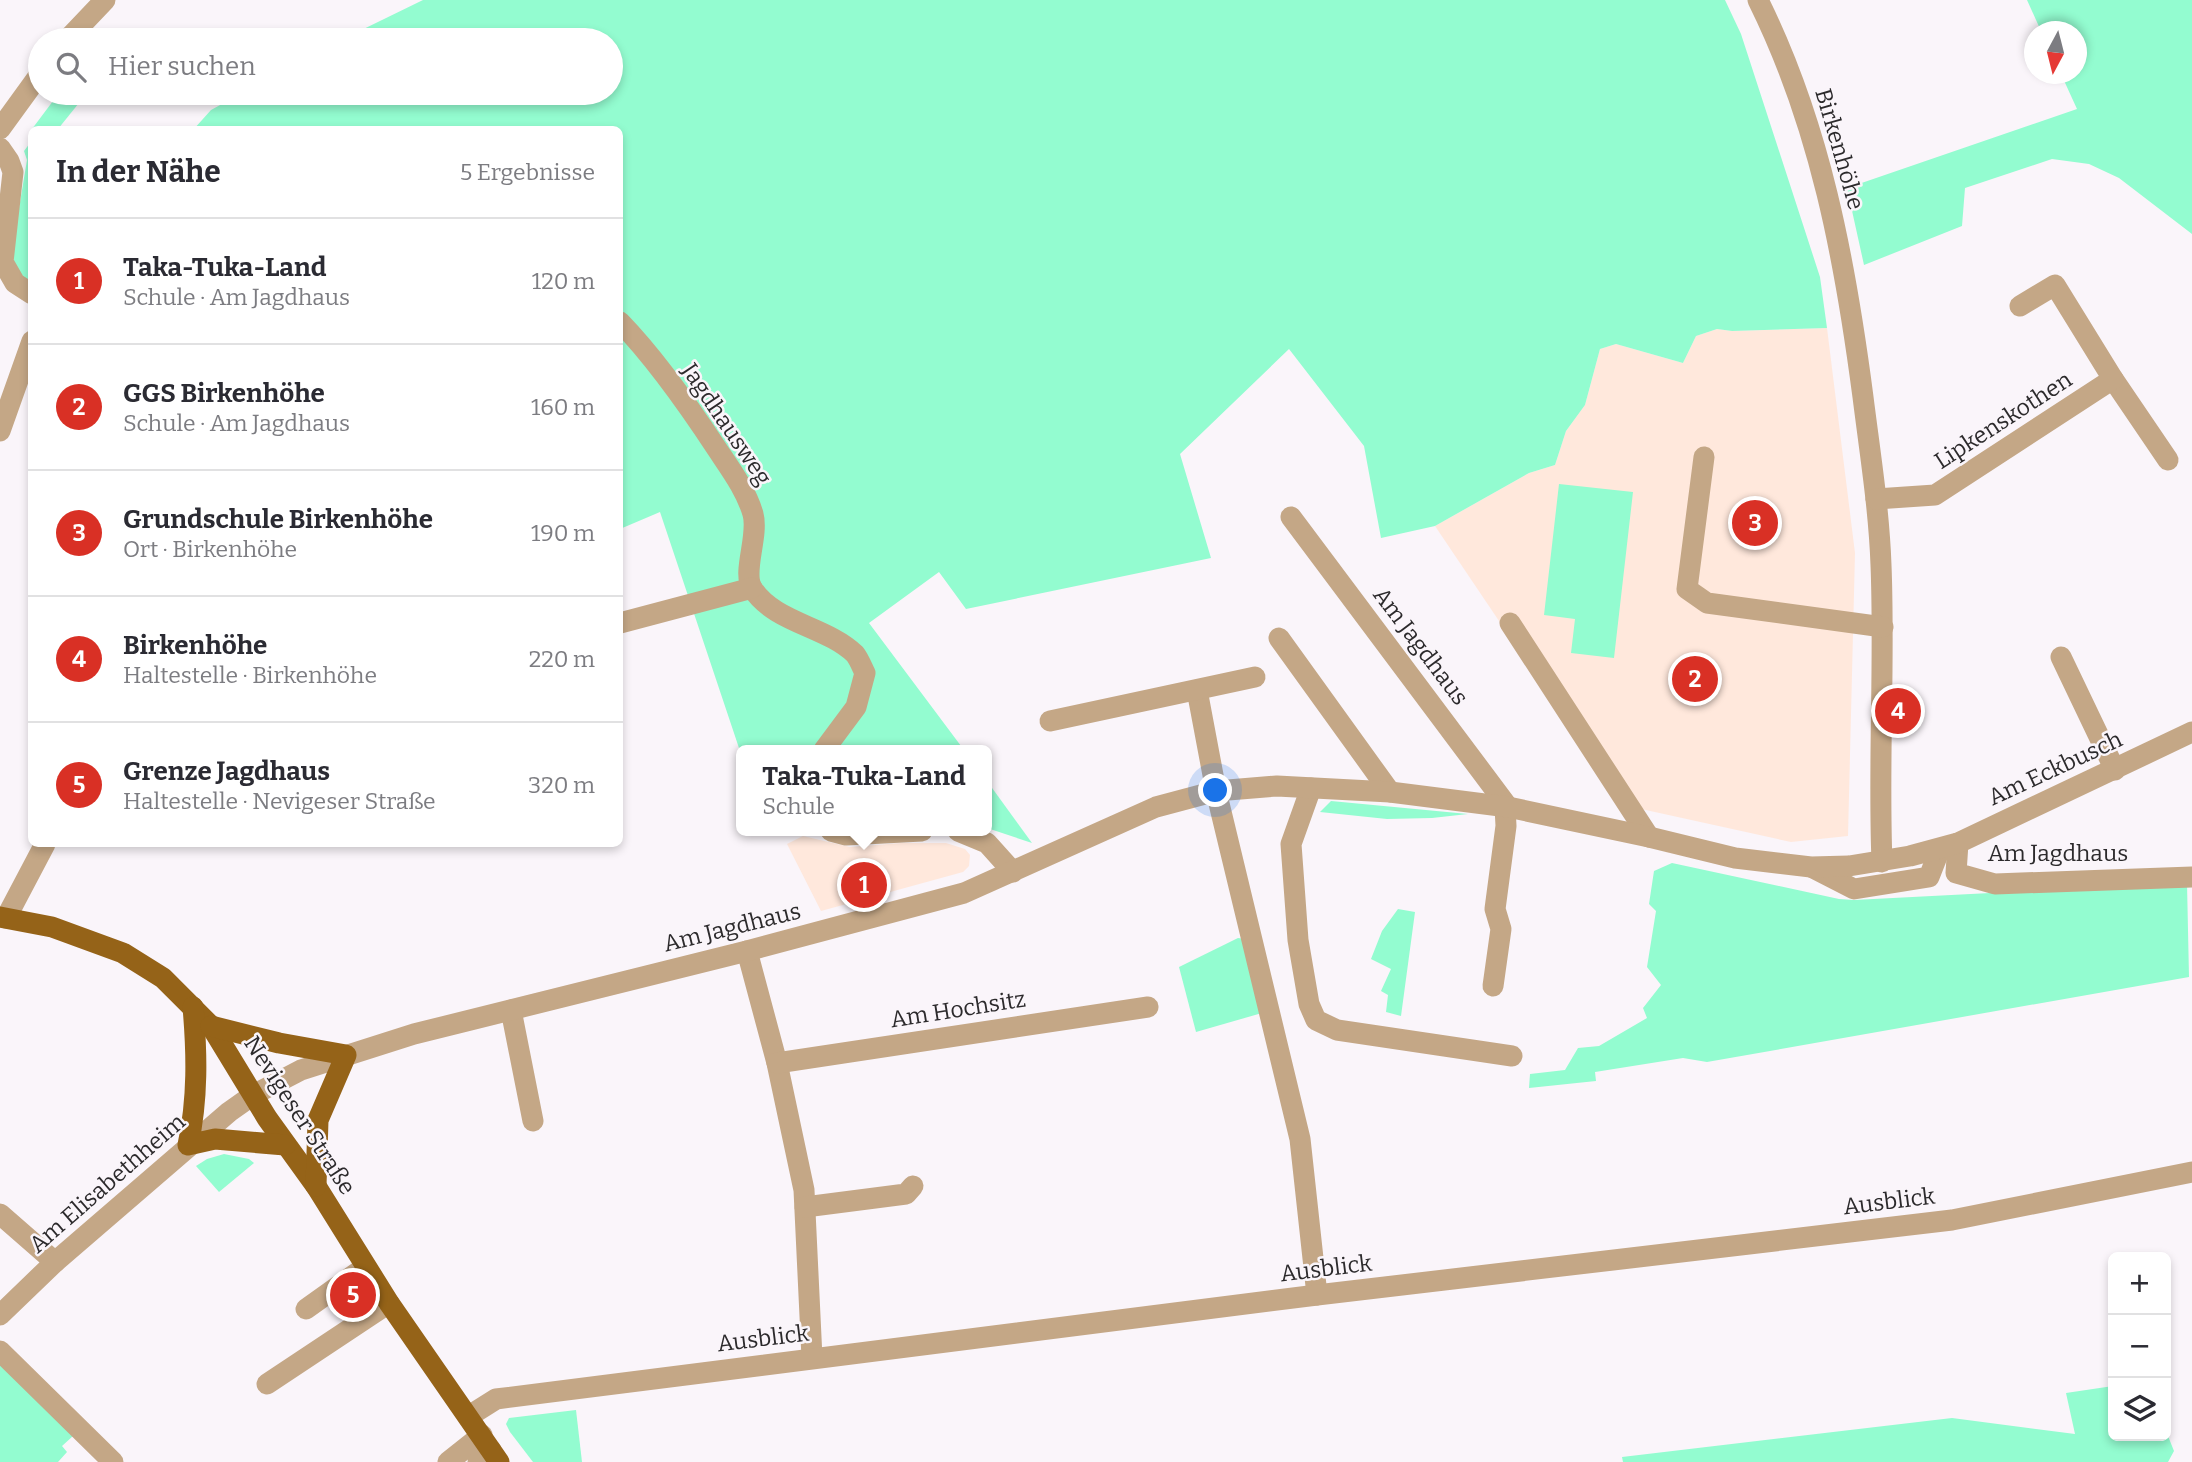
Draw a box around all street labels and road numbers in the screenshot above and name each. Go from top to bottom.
street label: Birkenhöhe [1809,85,1871,213]
street label: Jagdhausweg [675,357,778,490]
street label: Lipkenskothen [1929,365,2077,475]
street label: Am Jagdhaus [1368,582,1474,710]
street label: Am Eckbusch [1984,725,2126,811]
street label: Am Jagdhaus [1988,839,2128,867]
street label: Am Jagdhaus [660,896,804,958]
street label: Am Hochsitz [888,984,1028,1034]
street label: Nevigeser Straße [238,1030,362,1200]
street label: Am Elisabethheim [23,1108,191,1258]
street label: Ausblick [1842,1181,1936,1221]
street label: Ausblick [1279,1248,1373,1288]
street label: Ausblick [716,1318,810,1358]

